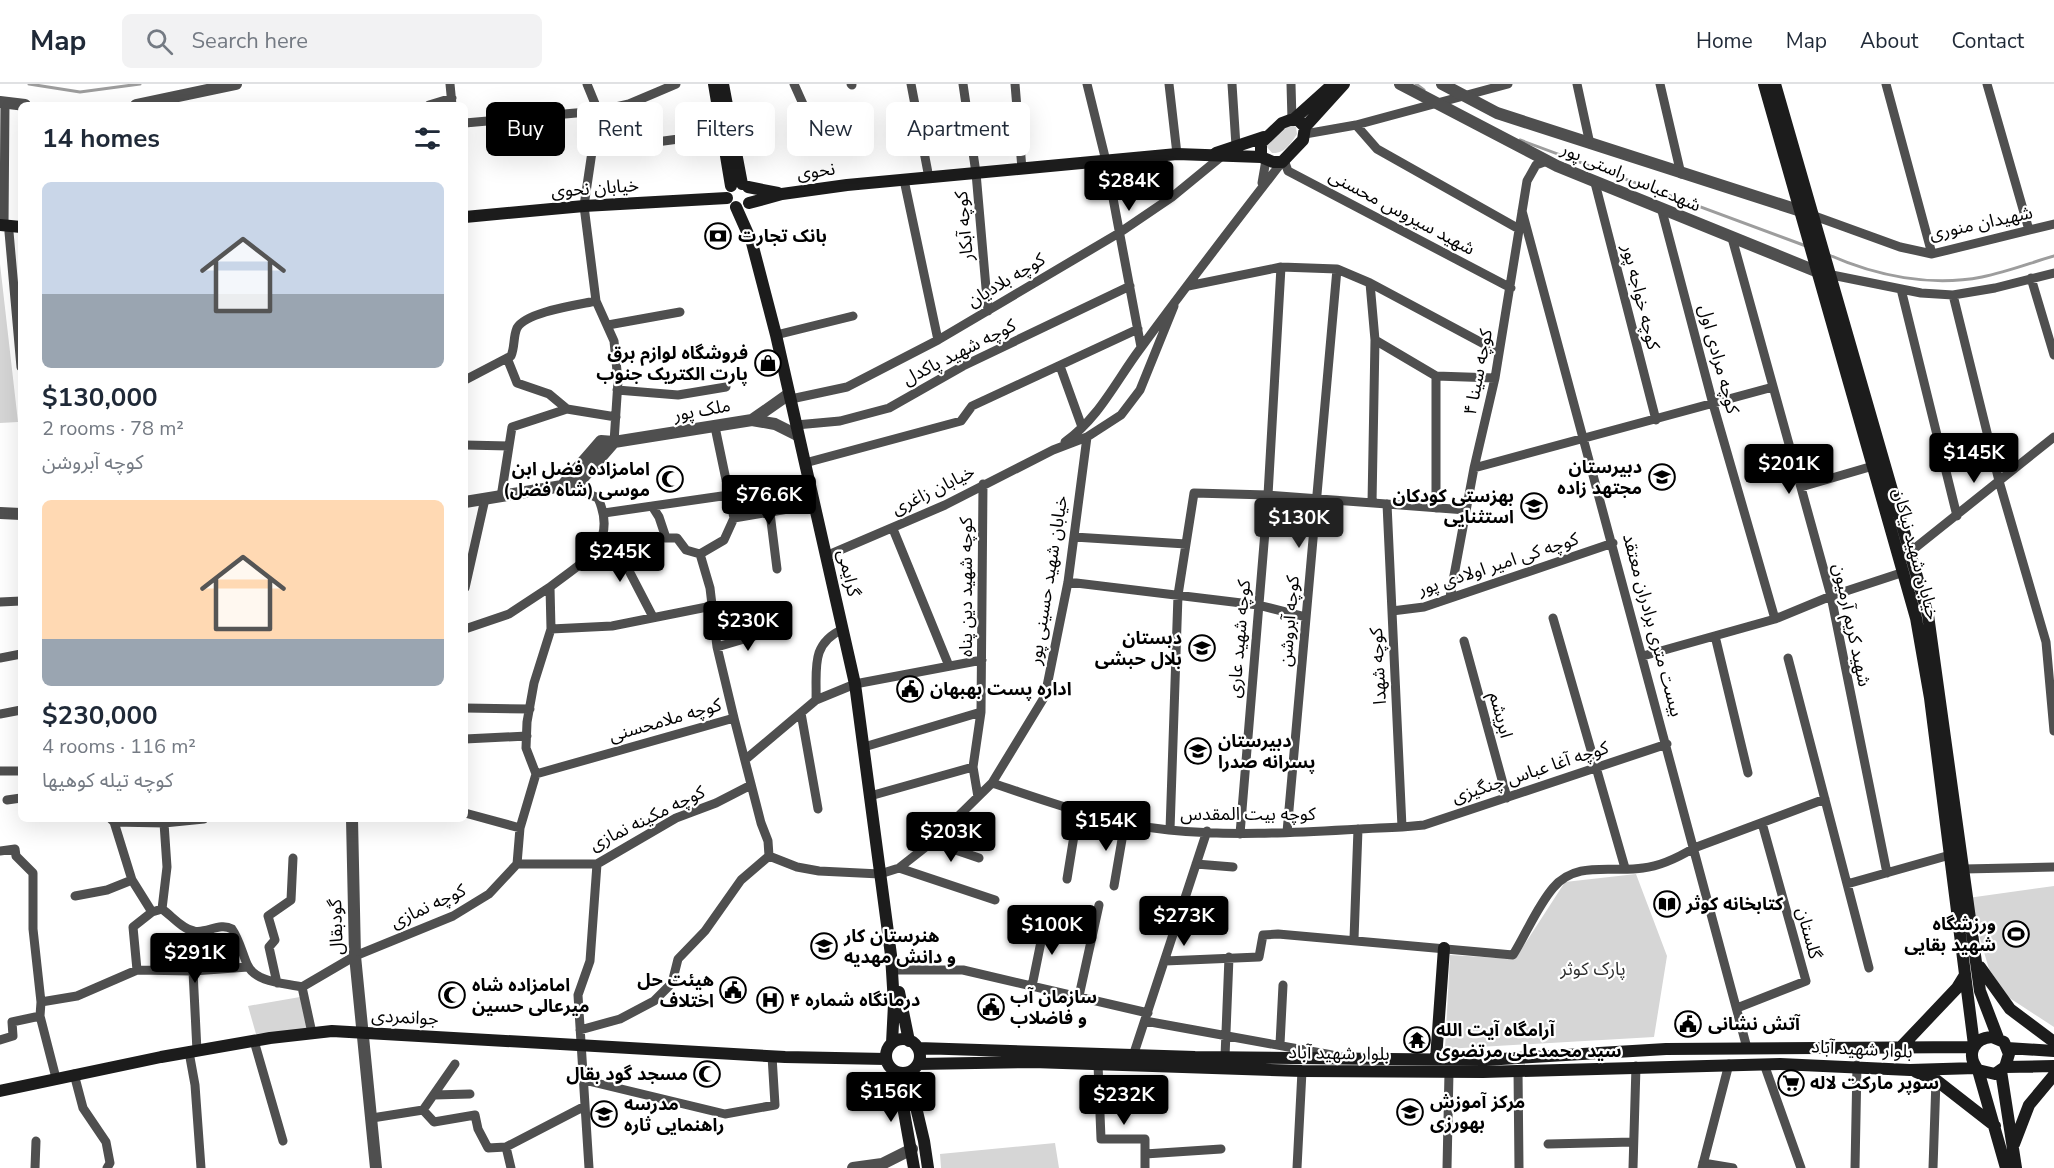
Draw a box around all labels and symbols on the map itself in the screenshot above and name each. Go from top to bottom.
street label: شهدعباس راستی پور [1557,136,1704,217]
street label: نحوی [795,156,837,186]
pin: $284K [1087,161,1171,212]
street label: شهید سیروس محسنی [1325,163,1479,261]
street label: خیابان نحوی [550,173,640,203]
street label: کوچه آبکار [949,190,979,263]
street label: شهیدان منوری [1927,200,2035,246]
bank icon: بانک تجارت [703,221,733,251]
place label: بانک تجارت [738,224,827,248]
street label: کوچه خواجه پور [1616,241,1666,353]
street label: کوچه بلادیان [963,247,1050,313]
street label: کوچه مرادی اول [1693,302,1745,417]
street label: کوچه شهید پاکدل [898,313,1020,391]
street label: کوچه سینا ۴ [1458,326,1498,417]
place label: فروشگاه لوازم برق پارت الکتریک جنوب [596,341,748,386]
shop icon: فروشگاه لوازم برق پارت الکتریک جنوب [753,348,783,378]
street label: ملک پور [671,393,732,427]
pin: $145K [1932,433,2016,484]
pin: $201K [1747,444,1831,495]
place label: دبیرستان مجتهد زاده [1557,455,1642,500]
place label: امامزاده فضل ابن موسی (شاه فضل) [503,457,650,502]
street label: خیابان زاغری [887,460,979,520]
school or university icon: دبیرستان مجتهد زاده [1647,462,1677,492]
mosque icon: امامزاده فضل ابن موسی (شاه فضل) [655,464,685,494]
pin: $76.6K [720,475,818,526]
place label: بهزستی کودکان استثنایی [1393,484,1514,529]
street label: خیابان شهید نیاکان [1887,485,1945,623]
school or university icon: بهزستی کودکان استثنایی [1519,491,1549,521]
street label: خیابان شهید حسینی پور [1023,494,1073,667]
pin: $130K [1257,498,1341,549]
street label: کوچه شهید دین پناه [954,516,978,657]
street label: کوچه کی امیر اولادی پور [1414,527,1582,602]
street label: بیست متری برادران معتقد [1617,531,1689,719]
pin: $245K [578,532,662,583]
street label: گرایمی [832,547,866,599]
street label: شهید کریم آرمیون [1826,561,1877,689]
street label: کوچه آبروشن [1273,574,1305,668]
street label: کوچه شهید عاری [1222,578,1256,699]
pin: $230K [706,601,790,652]
place label: دبستان بلال حبشی [1095,626,1182,671]
street label: کوچه شهدا [1364,626,1392,705]
school or university icon: دبستان بلال حبشی [1187,633,1217,663]
public building icon: اداره پست بهبهان [895,674,925,704]
place label: اداره پست بهبهان [930,677,1072,701]
street label: ابریشم [1482,689,1519,741]
street label: کوچه ملامحسنی [606,692,725,747]
place label: دبیرستان پسرانه صدرا [1218,729,1316,774]
street label: کوچه آغا عباس چنگیزی [1449,735,1612,809]
school or university icon: دبیرستان پسرانه صدرا [1183,736,1213,766]
street label: کوچه مکینه نمازی [585,779,709,856]
pin: $154K [1064,801,1148,852]
street label: کوچه بیت المقدس [1180,802,1316,826]
pin: $203K [909,812,993,863]
street label: کوچه نمازی [386,878,470,934]
library icon: کتابخانه کوثر [1652,889,1682,919]
place label: کتابخانه کوثر [1685,892,1784,916]
pin: $273K [1142,896,1226,947]
street label: گودبقال [323,898,349,955]
pin: $100K [1010,905,1094,956]
street label: گلستان [1791,905,1828,962]
place label: ورزشگاه شهید بقایی [1904,912,1996,957]
sports icon: ورزشگاه شهید بقایی [2001,919,2031,949]
place label: هنرستان کار و دانش مهدیه [843,924,956,969]
school or university icon: هنرستان کار و دانش مهدیه [809,931,839,961]
pin: $291K [153,933,237,984]
park label: پارک کوثر [1559,957,1626,981]
place label: هیئت حل اختلاف [637,968,714,1013]
place label: امامزاده شاه میرعالی حسین [472,973,589,1018]
public building icon: هیئت حل اختلاف [718,975,748,1005]
mosque icon: امامزاده شاه میرعالی حسین [437,980,467,1010]
hospital icon: درمانگاه شماره ۴ [755,985,785,1015]
place label: سازمان آب و فاضلاب [1010,985,1097,1030]
place label: درمانگاه شماره ۴ [790,988,920,1012]
public building icon: سازمان آب و فاضلاب [976,992,1006,1022]
street label: جوانمردی [371,1003,439,1031]
public building icon: آتش نشانی [1673,1009,1703,1039]
place label: آتش نشانی [1708,1012,1801,1036]
place label: آرامگاه آیت الله سید محمدعلی مرتضوی [1436,1018,1622,1063]
temple icon: آرامگاه آیت الله سید محمدعلی مرتضوی [1402,1025,1432,1055]
street label: بلوار شهید آباد [1811,1034,1913,1064]
street label: بلوار شهید آباد [1288,1040,1390,1066]
mosque icon: مسجد گود بقال [692,1059,722,1089]
place label: مسجد گود بقال [566,1062,688,1086]
supermarket icon: سوپر مارکت لاله [1776,1068,1806,1098]
place label: سوپر مارکت لاله [1810,1071,1939,1095]
pin: $156K [849,1072,933,1123]
pin: $232K [1082,1075,1166,1126]
place label: مرکز آموزش بهورزی [1430,1090,1525,1135]
place label: مدرسه راهنمایی ثاره [624,1092,724,1137]
school or university icon: مرکز آموزش بهورزی [1395,1097,1425,1127]
school or university icon: مدرسه راهنمایی ثاره [589,1099,619,1129]

